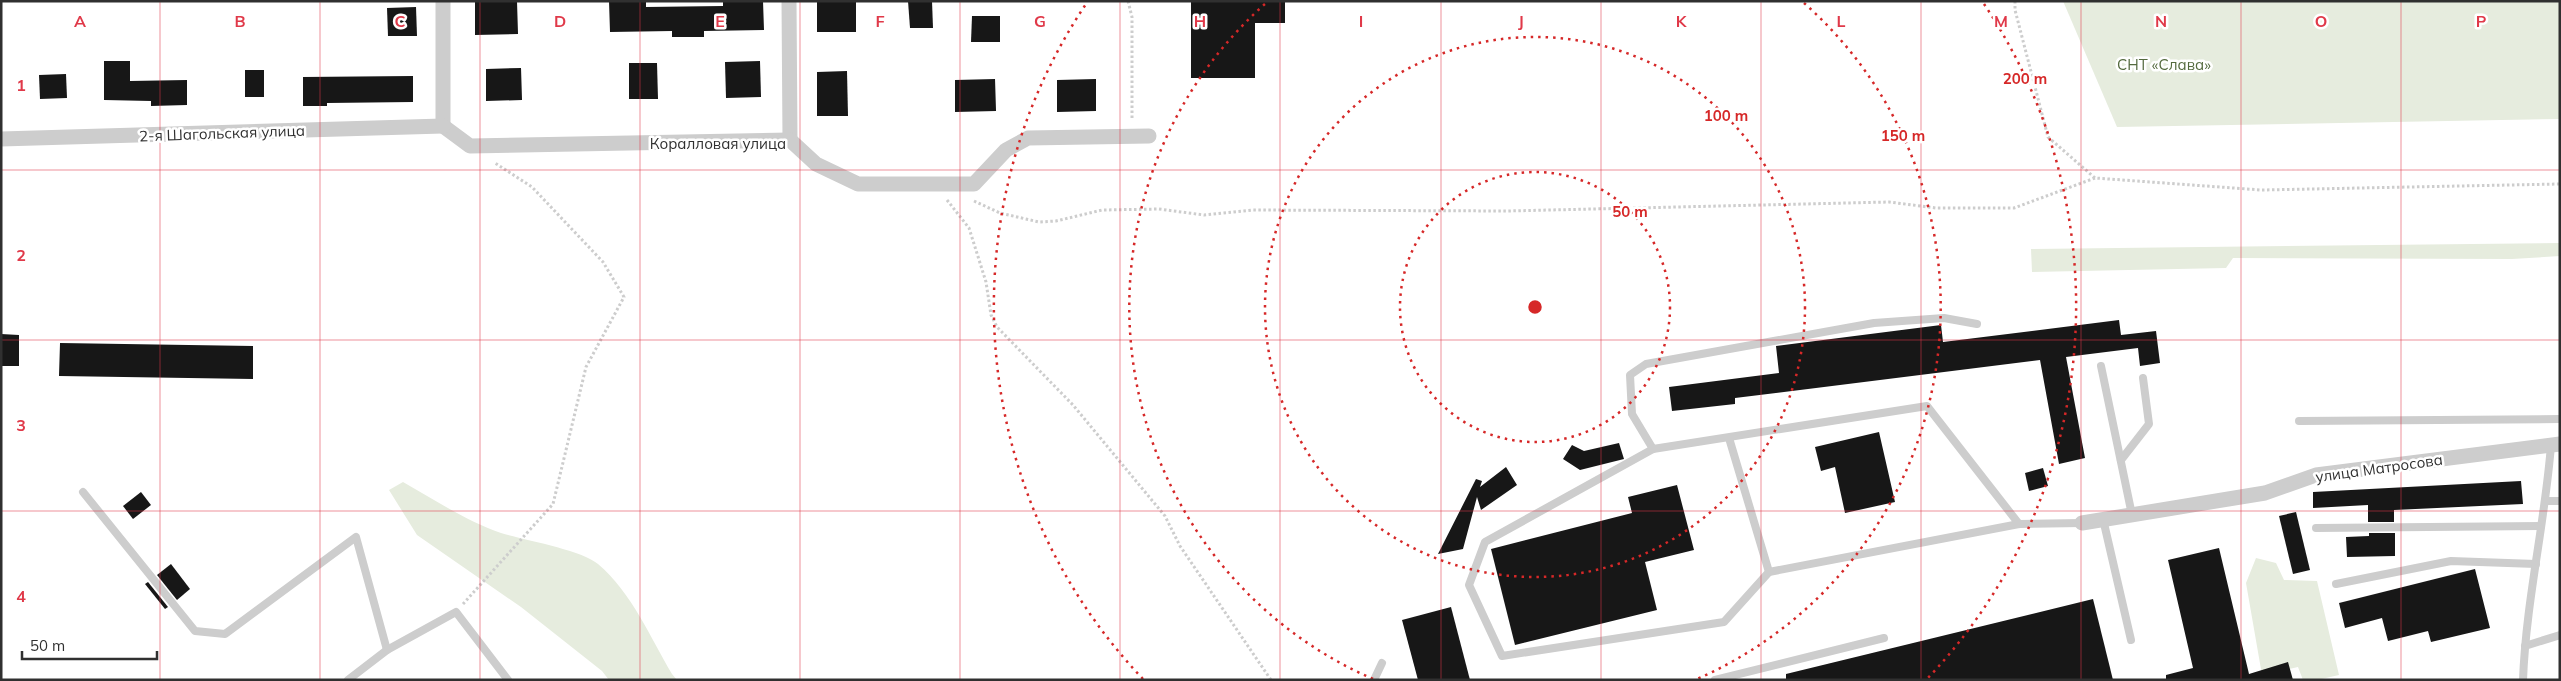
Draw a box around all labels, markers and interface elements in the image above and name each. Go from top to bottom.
text: A [74,11,86,31]
text: B [234,11,246,31]
text: C [395,11,406,31]
text: D [554,11,566,31]
text: E [715,11,725,31]
text: F [875,11,885,31]
text: G [1034,11,1046,31]
text: H [1194,11,1206,31]
text: I [1359,11,1363,31]
text: J [1518,11,1524,31]
text: K [1676,11,1688,31]
text: L [1837,11,1846,31]
text: M [1994,11,2008,31]
text: N [2155,11,2167,31]
text: O [2315,11,2327,31]
text: P [2476,11,2487,31]
park label: СНТ «Слава» [2117,55,2211,74]
text: 200 m [2003,69,2047,88]
text: 1 [16,75,26,95]
text: 100 m [1704,106,1748,125]
street label: 2-я Шагольская улица [139,121,305,145]
text: 150 m [1881,126,1925,145]
street label: Коралловая улица [650,134,786,153]
text: 50 m [1612,202,1648,221]
text: 2 [16,245,26,265]
centre of rings [1526,298,1544,316]
text: 3 [16,415,26,435]
street label: улица Матросова [2314,450,2444,486]
text: 4 [16,586,26,606]
scale bar [22,628,158,660]
text: 50 m [30,636,65,655]

